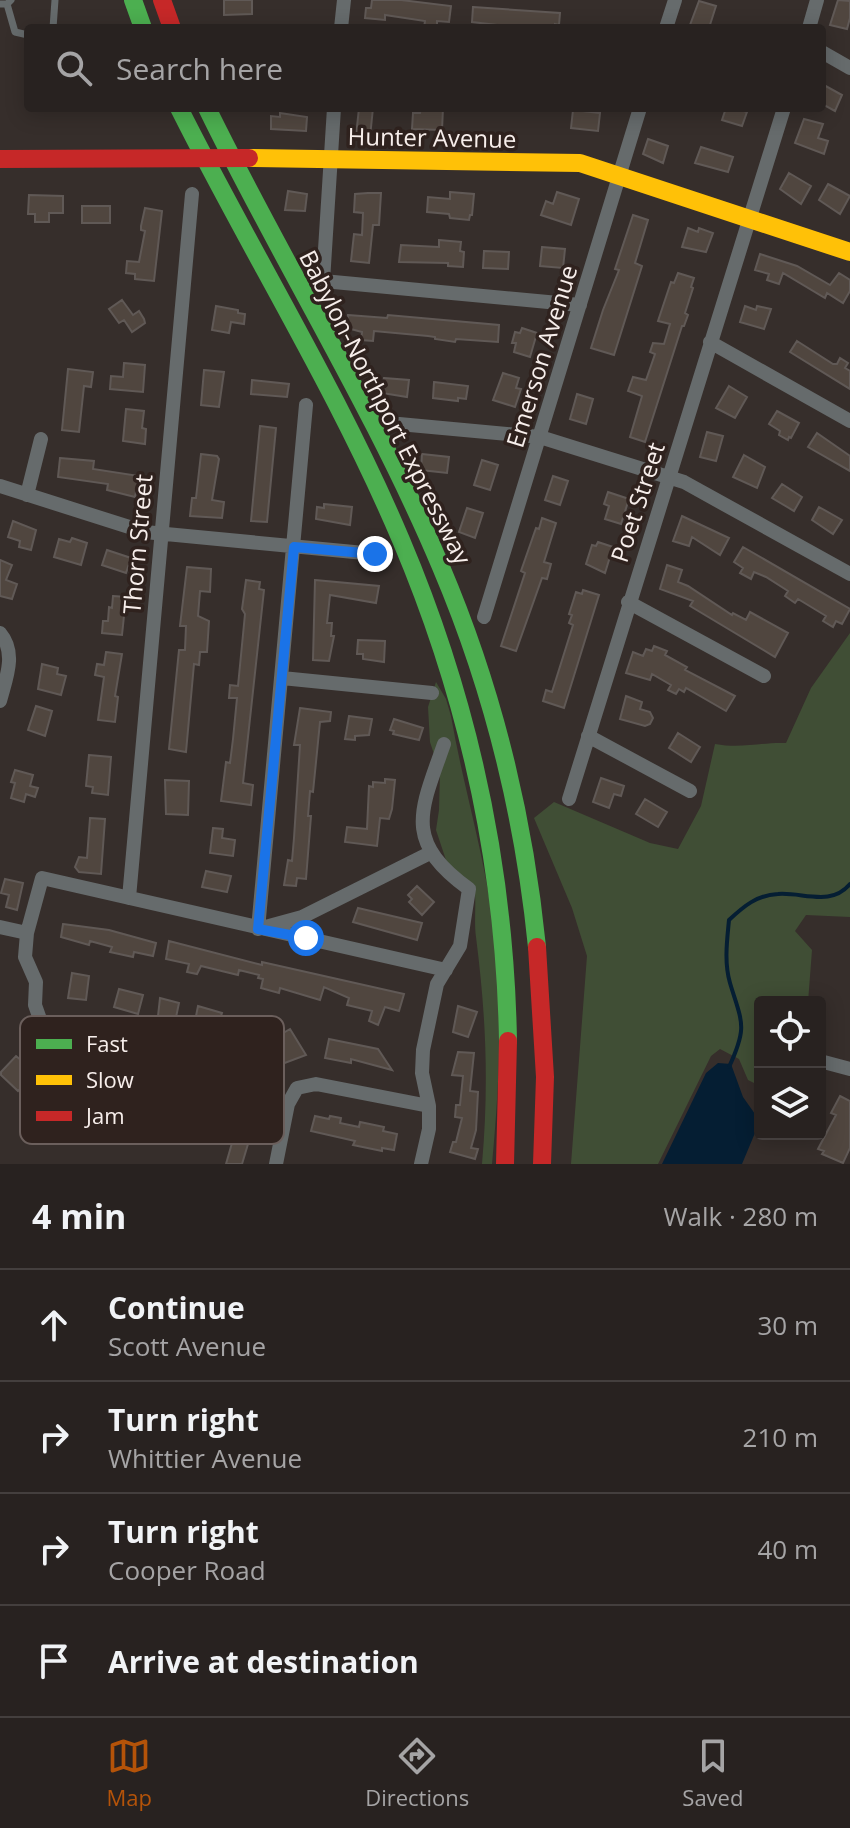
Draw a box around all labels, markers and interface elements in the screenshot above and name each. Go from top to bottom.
search box [24,24,826,112]
icon: search [52,46,96,90]
text: Search here [116,48,283,89]
street label: Hunter Avenue [347,119,517,155]
street label: Babylon-Northport Expressway [292,244,480,571]
street label: Emerson Avenue [498,261,584,451]
street label: Poet Street [602,438,672,566]
street label: Thorn Street [114,473,160,615]
route end [357,536,393,572]
route start [288,920,324,956]
map controls [754,996,826,1140]
button: locate [754,996,826,1068]
legend [20,1016,284,1144]
text: Fast [86,1028,128,1058]
text: Slow [86,1064,134,1094]
button: layers [754,1068,826,1140]
text: Jam [84,1100,125,1130]
text: 4 min [32,1193,126,1239]
text: Walk · 280 m [664,1198,818,1234]
text: Continue [108,1287,245,1328]
icon: ahead [32,1303,76,1347]
text: 30 m [757,1307,818,1343]
text: Scott Avenue [108,1328,266,1364]
text: Turn right [108,1399,259,1440]
icon: right [32,1415,76,1459]
text: 210 m [743,1419,818,1455]
text: Whittier Avenue [108,1440,302,1476]
text: Turn right [108,1511,259,1552]
icon: right [32,1527,76,1571]
text: 40 m [757,1531,818,1567]
text: Cooper Road [108,1552,266,1588]
icon: arrive [32,1639,76,1683]
text: Arrive at destination [108,1641,419,1682]
tab: Map [107,1734,152,1812]
tab: Directions [365,1734,469,1812]
tab: Saved [682,1734,743,1812]

